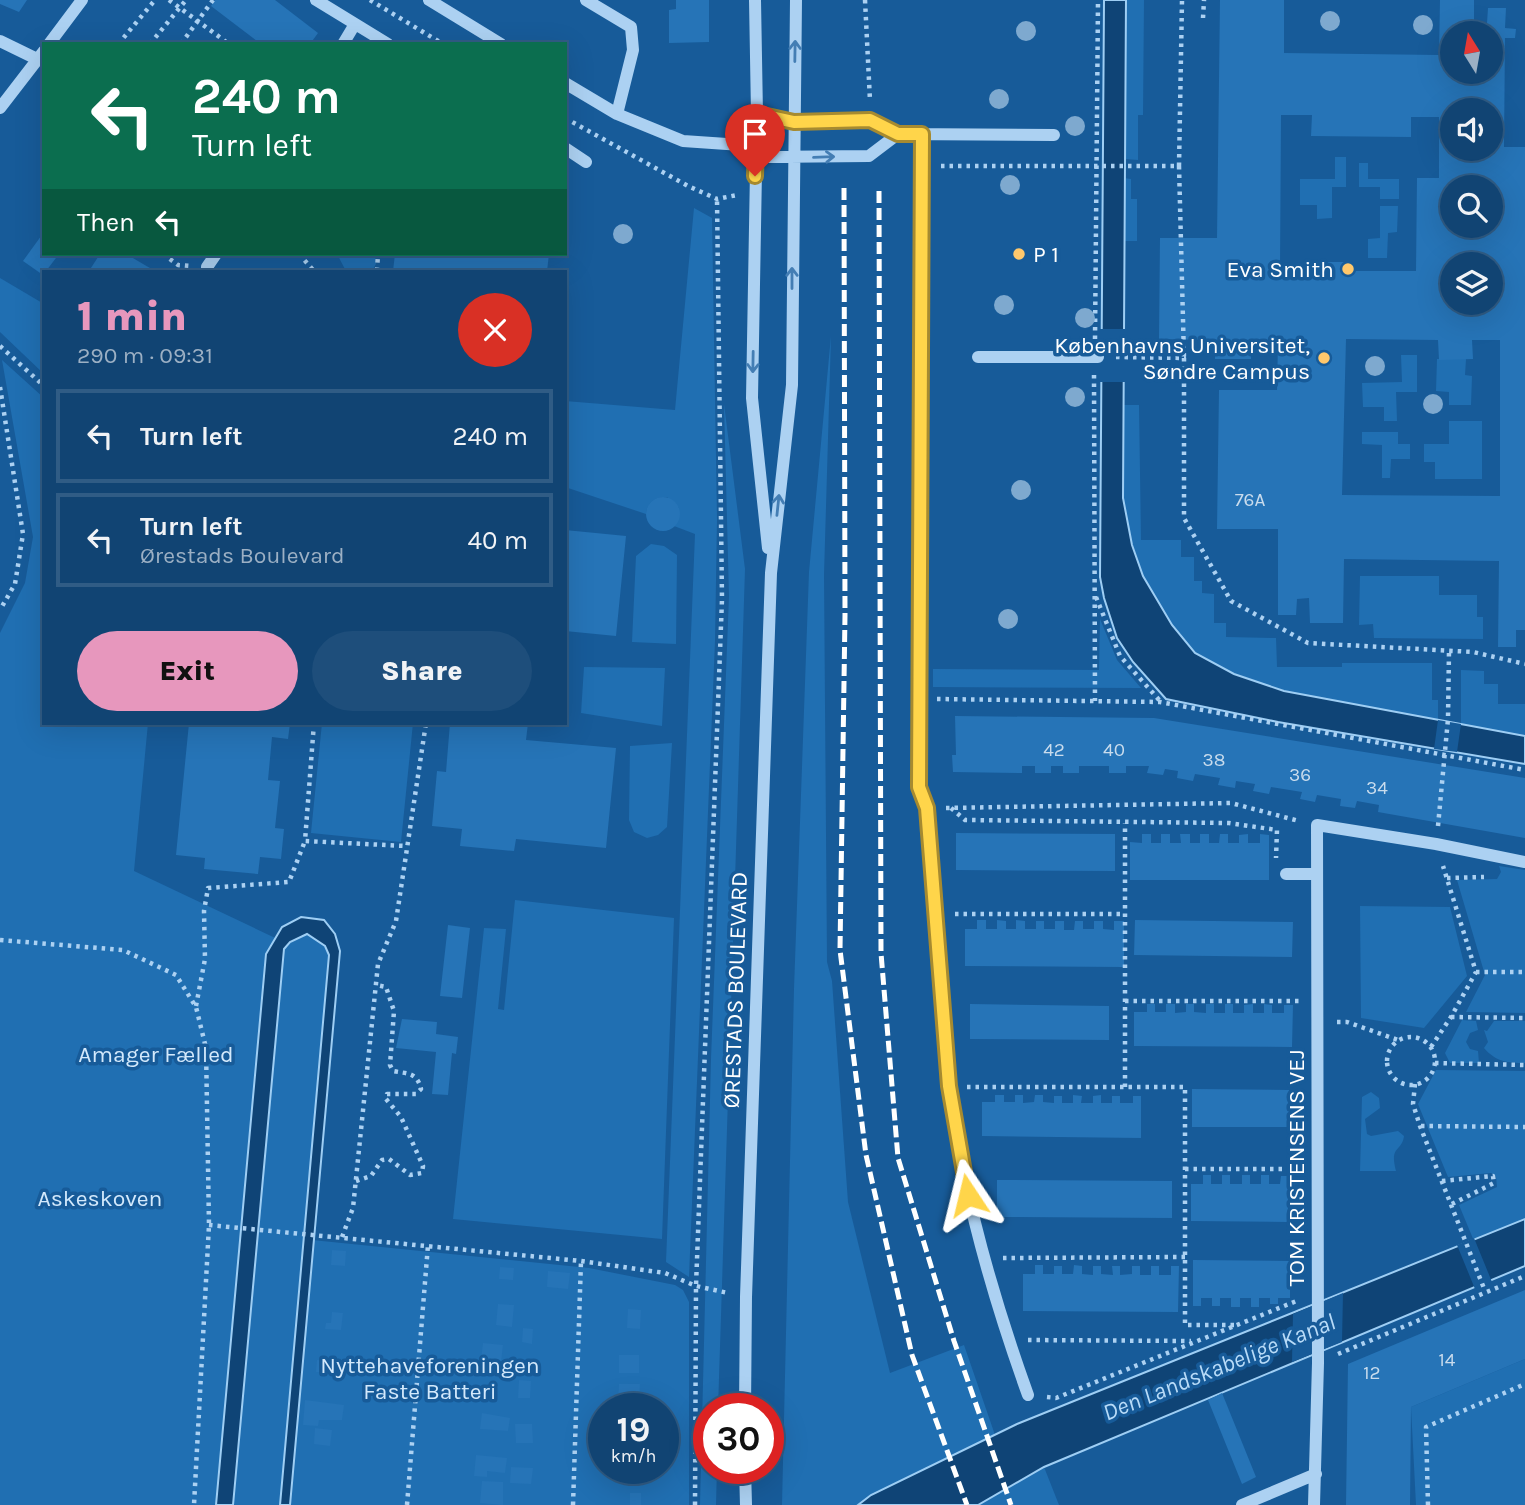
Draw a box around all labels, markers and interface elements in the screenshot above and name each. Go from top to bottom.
north arrow [1440,21,1503,84]
map controls [1440,21,1503,315]
one-way arrow [788,40,802,63]
text: 240 m [192,68,341,125]
icon: left [77,70,168,161]
button: sound [1440,98,1503,161]
pin [725,104,785,176]
icon: arrive [736,115,774,153]
text: Turn left [192,127,312,164]
one-way arrow [812,150,835,163]
button: search [1440,175,1503,238]
icon: left [149,203,187,241]
text: Then [77,207,135,238]
place label: P 1 [1033,241,1059,268]
marker: P 1 [1011,246,1027,262]
button: layers [1440,252,1503,315]
place label: Eva Smith [1227,256,1334,283]
marker: Eva Smith [1340,261,1356,277]
one-way arrow [785,267,799,290]
text: 1 min [77,291,187,341]
button: close [458,293,532,367]
place label: Københavns Universitet, Søndre Campus [1054,332,1310,385]
text: 290 m · 09:31 [77,342,213,369]
one-way arrow [746,350,760,373]
marker: Københavns Universitet, Søndre Campus [1316,350,1332,366]
icon: left [81,417,119,455]
text: Turn left [140,421,242,452]
text: 240 m [452,421,528,452]
house number: 76A [1235,489,1265,511]
one-way arrow [772,494,785,517]
text: Turn left [140,511,242,542]
icon: left [81,521,119,559]
text: 40 m [468,525,528,556]
text: Ørestads Boulevard [140,542,345,569]
button: Exit [77,631,298,711]
button: Share [312,631,532,711]
house number: 42 [1043,739,1065,761]
house number: 40 [1103,739,1125,761]
house number: 38 [1203,749,1225,771]
house number: 36 [1289,764,1311,786]
house number: 34 [1366,777,1388,799]
street label: ØRESTADS BOULEVARD [718,871,753,1109]
park label: Amager Fælled [78,1041,234,1068]
street label: TOM KRISTENSENS VEJ [1283,1050,1310,1286]
position arrow [931,1158,1005,1232]
park label: Askeskoven [38,1185,162,1212]
water label: Den Landskabelige Kanal [1099,1307,1339,1427]
house number: 14 [1439,1349,1456,1371]
park label: Nyttehaveforeningen Faste Batteri [320,1352,540,1405]
house number: 12 [1363,1362,1381,1384]
speed limit sign: 30 [693,1393,784,1484]
text: 19 [617,1409,650,1450]
text: km/h [611,1445,656,1467]

